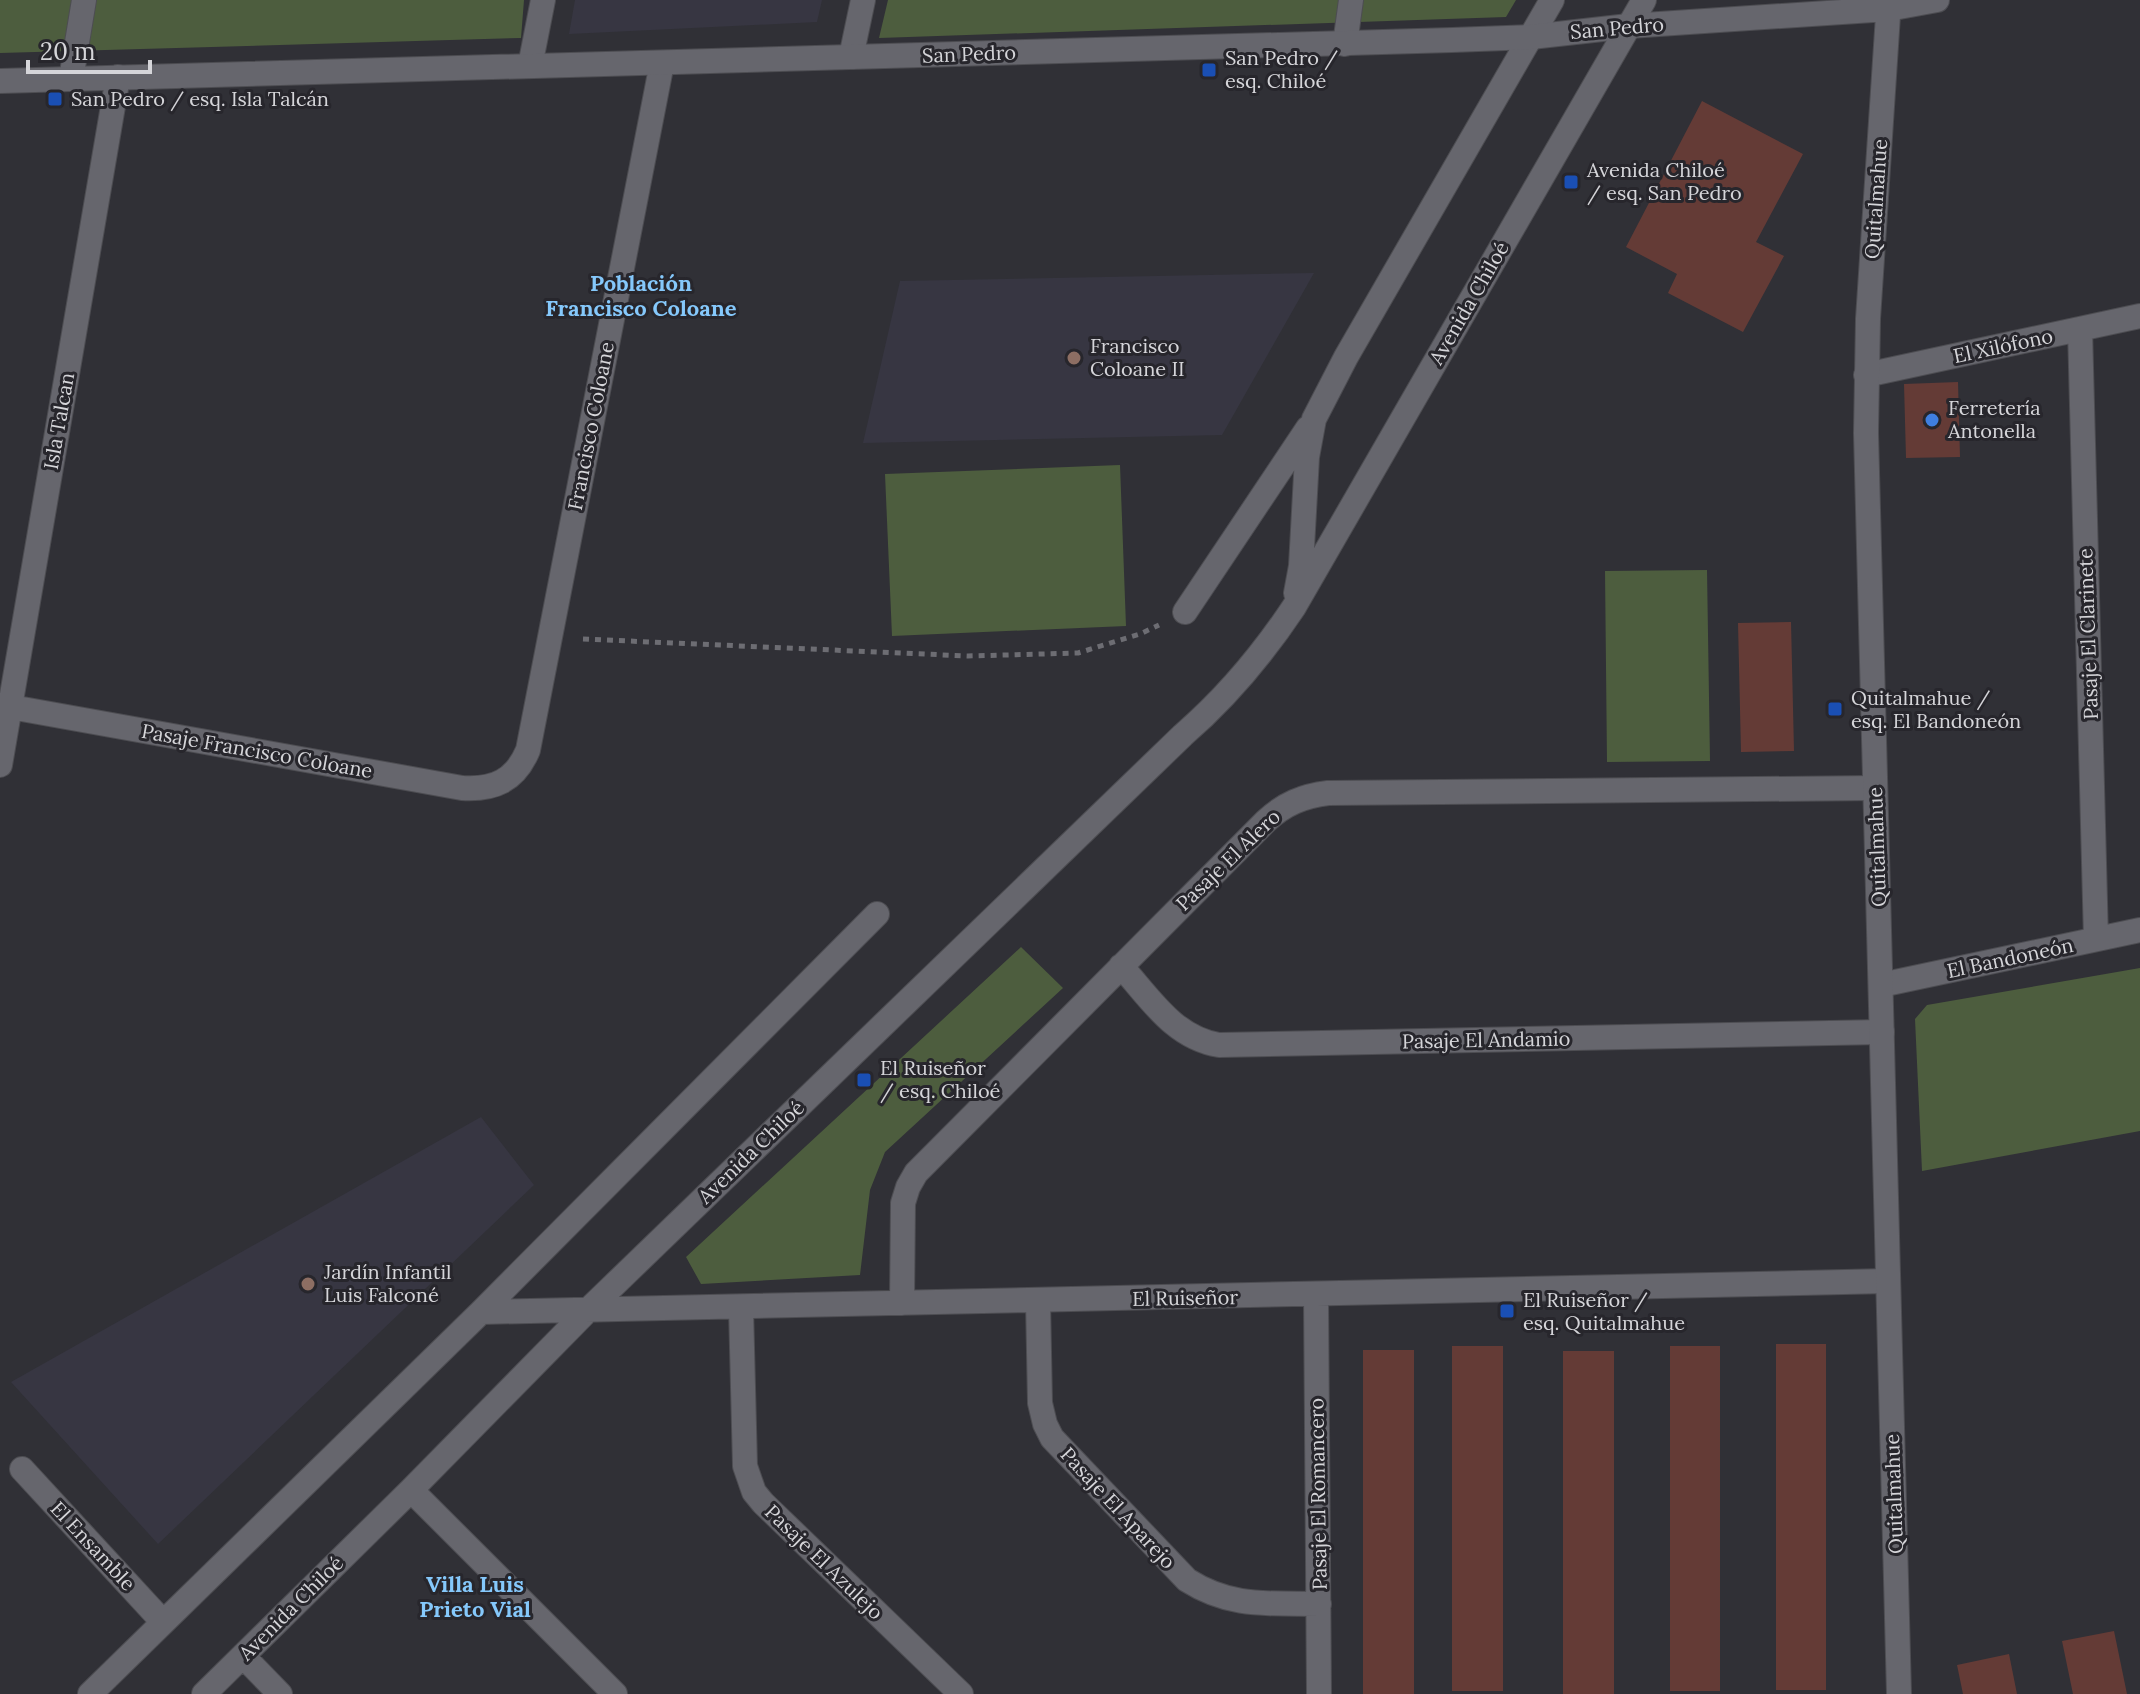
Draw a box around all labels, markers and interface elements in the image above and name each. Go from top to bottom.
street label: San Pedro [1569,11,1665,44]
scale bar [28,24,150,74]
text: 20 m [40,36,96,67]
street label: San Pedro [922,39,1016,68]
place label: San Pedro / esq. Chiloé [1225,45,1338,93]
marker: San Pedro / esq. Chiloé [1200,61,1218,79]
place label: San Pedro / esq. Isla Talcán [71,86,329,112]
marker: San Pedro / esq. Isla Talcán [46,90,64,108]
street label: Quitalmahue [1859,138,1892,260]
place label: Avenida Chiloé / esq. San Pedro [1586,157,1742,206]
marker: Avenida Chiloé / esq. San Pedro [1562,173,1580,191]
street label: Avenida Chiloé [1423,237,1514,370]
district label: Población Francisco Coloane [545,269,737,322]
street label: El Xilófono [1951,323,2055,368]
place label: Francisco Coloane II [1090,333,1185,381]
street label: Francisco Coloane [562,339,619,512]
marker: Francisco Coloane II [1065,349,1083,367]
street label: Isla Talcan [38,371,79,471]
place label: Ferretería Antonella [1947,395,2041,443]
marker: Ferretería Antonella [1923,411,1941,429]
street label: Pasaje El Clarinete [2072,548,2103,720]
place label: Quitalmahue / esq. El Bandoneón [1851,685,2021,733]
marker: Quitalmahue / esq. El Bandoneón [1826,700,1844,718]
street label: Pasaje Francisco Coloane [140,718,375,783]
street label: Quitalmahue [1862,786,1891,908]
street label: Pasaje El Alero [1170,804,1285,916]
street label: El Bandoneón [1944,932,2075,983]
street label: Pasaje El Andamio [1402,1026,1570,1053]
place label: El Ruiseñor / esq. Chiloé [880,1055,1001,1104]
marker: El Ruiseñor / esq. Chiloé [855,1071,873,1089]
street label: Avenida Chiloé [692,1095,809,1209]
place label: Jardín Infantil Luis Falconé [323,1259,452,1307]
marker: Jardín Infantil Luis Falconé [299,1275,317,1293]
street label: El Ruiseñor [1132,1284,1238,1311]
place label: El Ruiseñor / esq. Quitalmahue [1523,1287,1685,1335]
marker: El Ruiseñor / esq. Quitalmahue [1498,1302,1516,1320]
street label: Pasaje El Romancero [1303,1398,1332,1590]
street label: Quitalmahue [1879,1433,1908,1555]
street label: Pasaje El Aparejo [1056,1442,1181,1574]
street label: El Ensamble [46,1496,141,1596]
street label: Pasaje El Azulejo [760,1499,889,1624]
street label: Avenida Chiloé [232,1550,348,1666]
district label: Villa Luis Prieto Vial [419,1570,531,1623]

